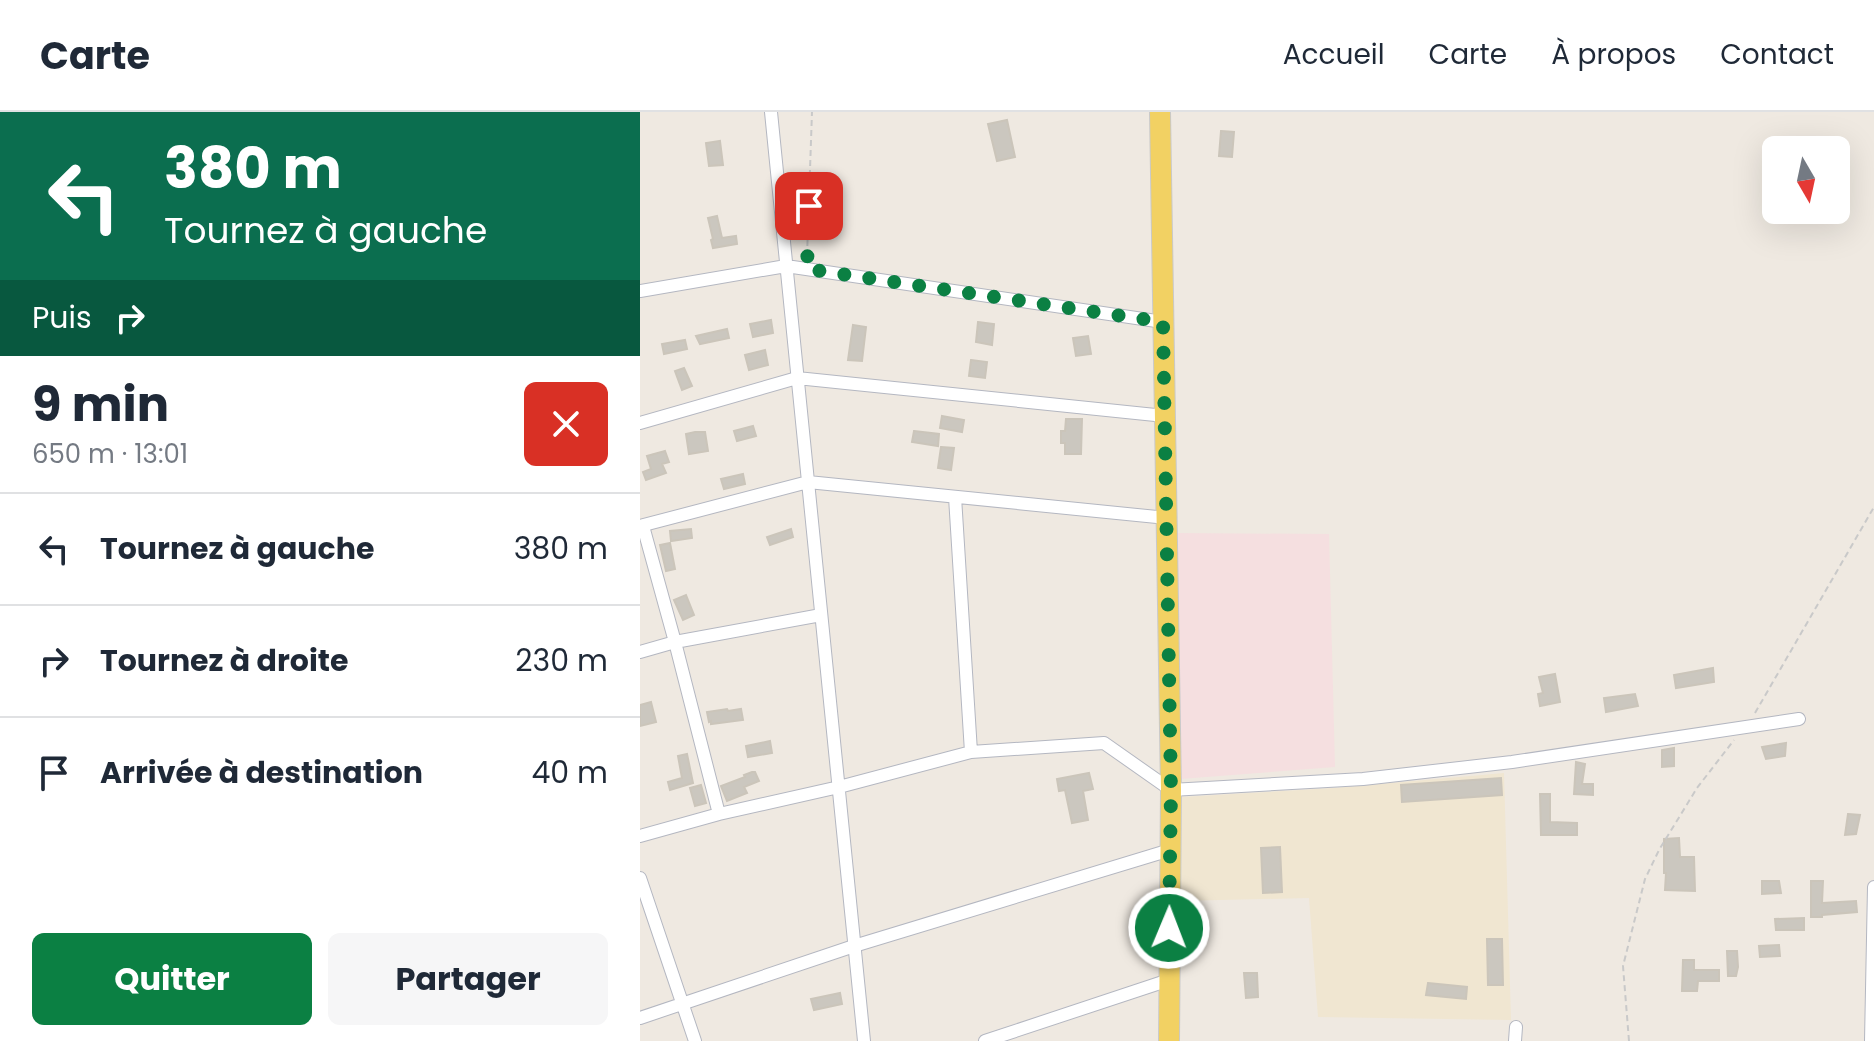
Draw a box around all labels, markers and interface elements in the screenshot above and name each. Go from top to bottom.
text: Carte [40,29,150,82]
text: Accueil [1283,35,1385,74]
text: Carte [1429,35,1507,74]
text: À propos [1551,35,1676,74]
text: Contact [1720,35,1834,74]
text: 380 m [164,129,342,208]
north arrow [1762,136,1850,224]
map controls [1762,136,1850,224]
icon: left [32,144,136,248]
pin [775,172,843,240]
icon: arrive [787,184,831,228]
text: Tournez à gauche [164,205,487,256]
text: Puis [32,296,92,339]
icon: right [108,296,152,340]
text: 9 min [32,371,169,438]
button: close [524,382,608,466]
text: 650 m · 13:01 [32,436,188,472]
icon: left [32,527,76,571]
text: Tournez à gauche [100,527,374,570]
text: 380 m [514,527,608,570]
icon: right [32,639,76,683]
text: Tournez à droite [100,639,348,682]
text: 230 m [515,639,608,682]
icon: arrive [32,751,76,795]
text: Arrivée à destination [100,751,423,794]
text: 40 m [531,751,608,794]
position arrow [1127,886,1211,970]
button: Quitter [32,933,312,1025]
button: Partager [328,933,608,1025]

